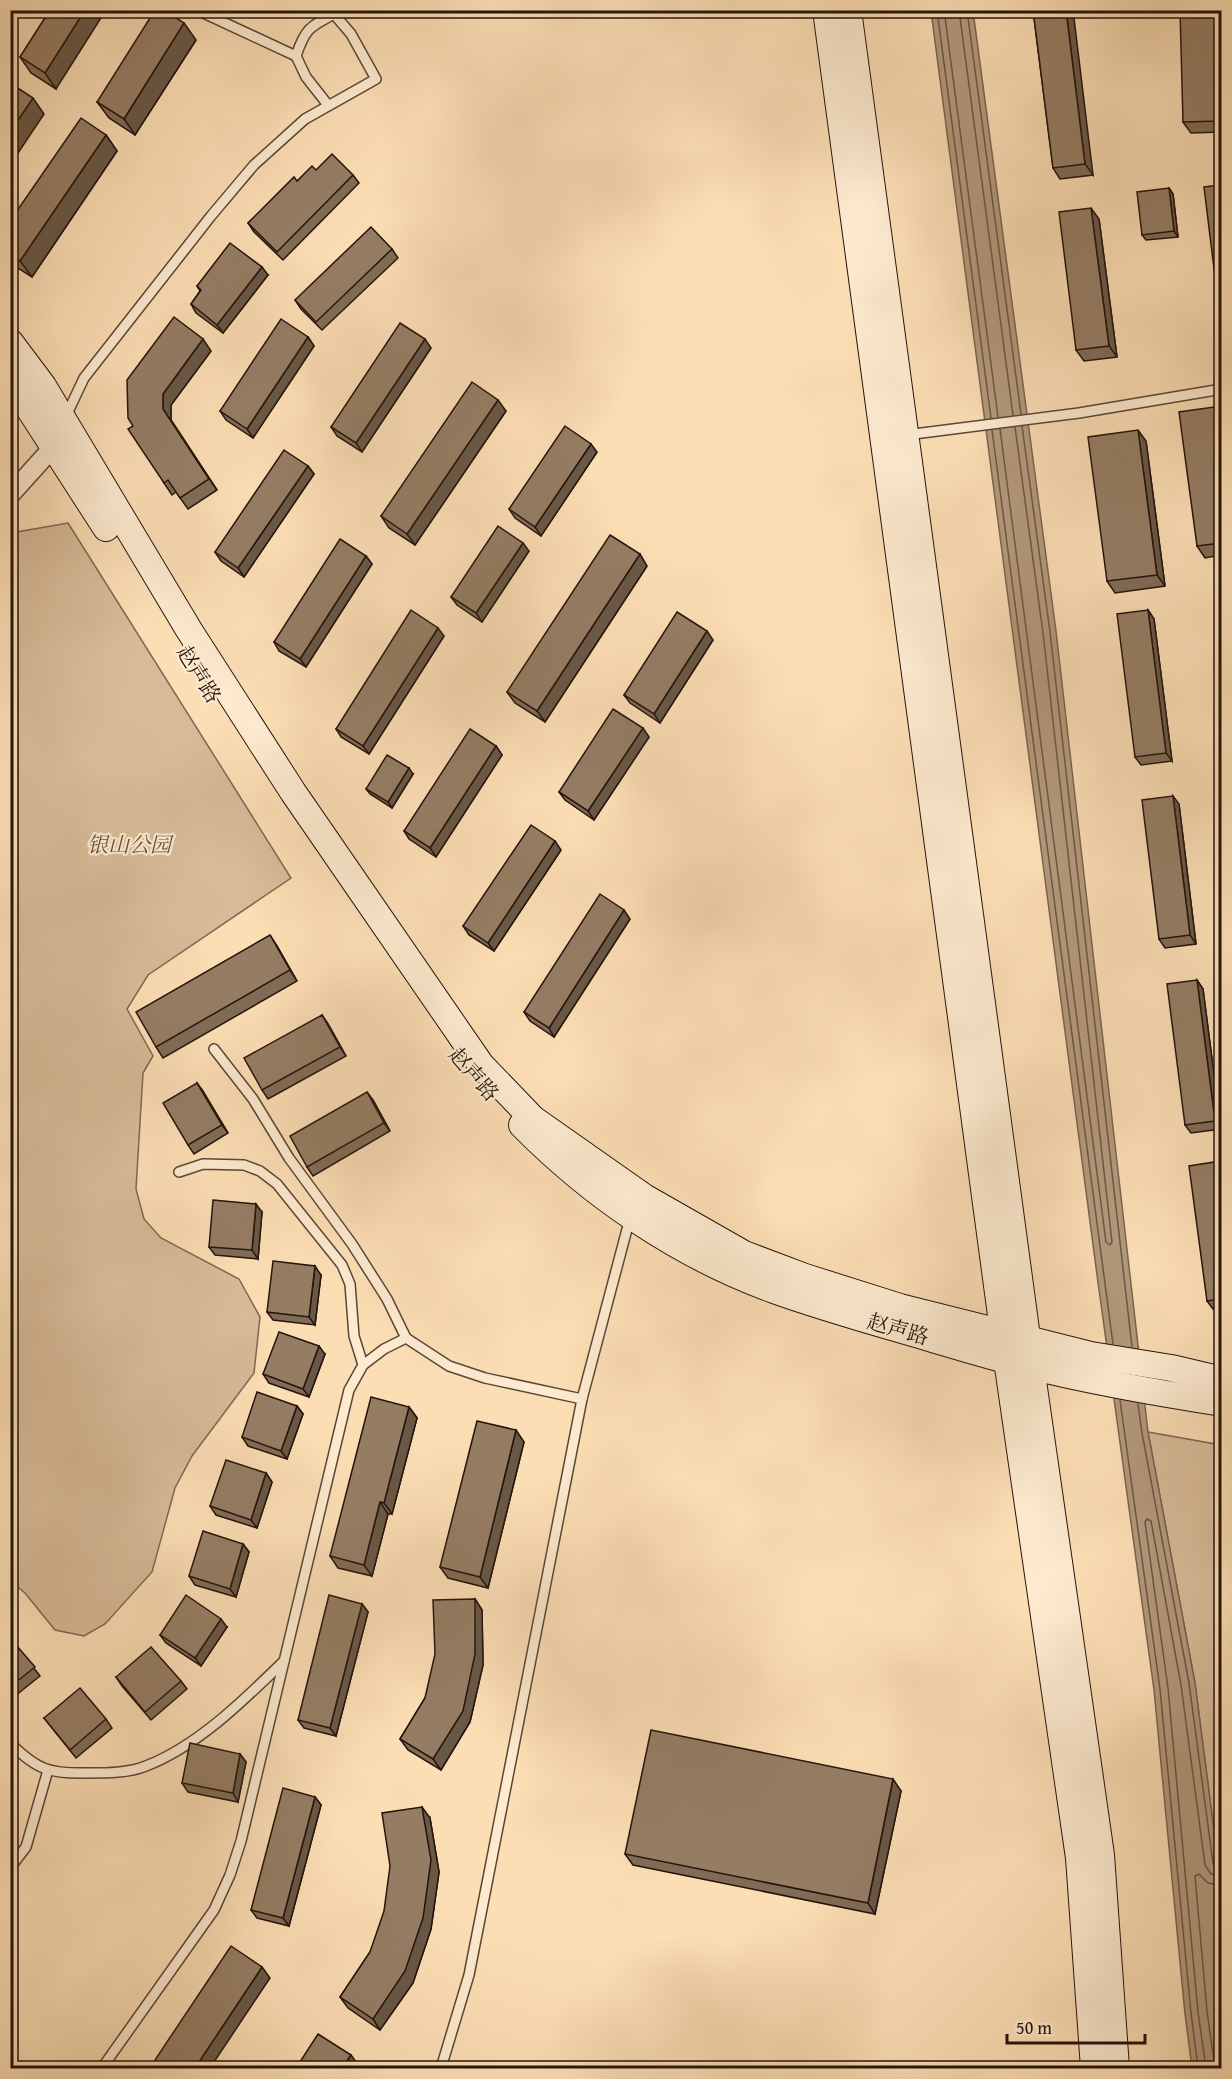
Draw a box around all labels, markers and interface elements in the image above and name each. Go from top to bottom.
street label: 赵声路 [169,639,229,709]
park label: 银山公园 [87,829,174,860]
street label: 赵声路 [442,1040,506,1108]
street label: 赵声路 [863,1305,933,1353]
scale bar [1007,2007,1145,2045]
text: 50 m [1016,2014,1052,2041]

